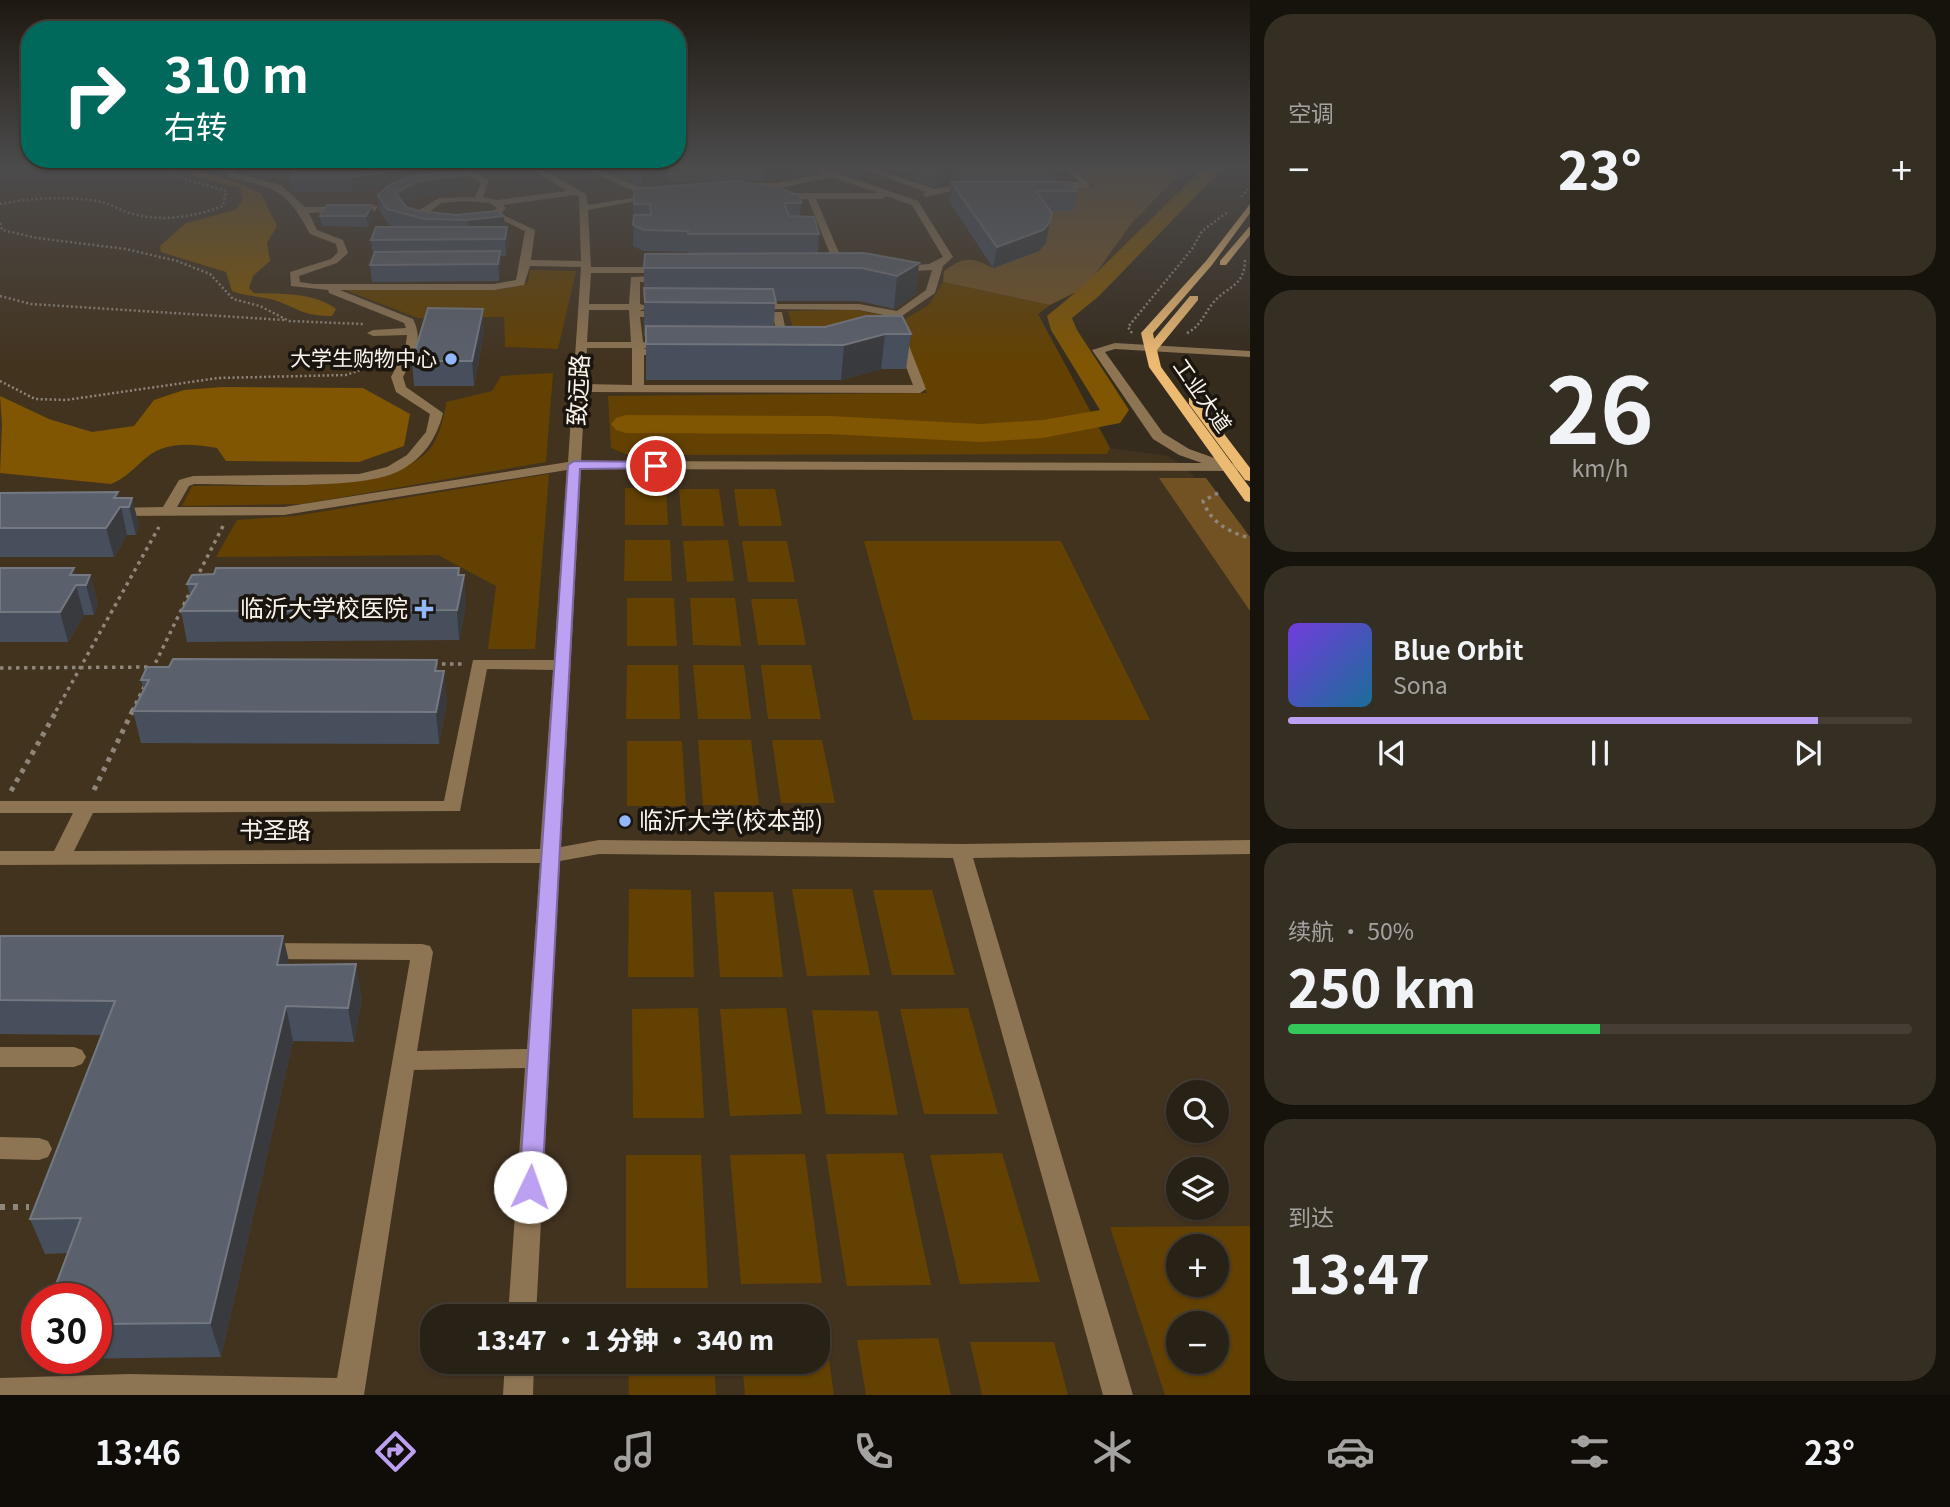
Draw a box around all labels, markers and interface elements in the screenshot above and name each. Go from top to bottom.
text: 310 m [164,36,309,107]
icon: right [49,49,140,140]
text: 空调 [1288,95,1334,129]
text: 右转 [164,102,228,148]
text: 23° [1558,130,1642,205]
text: − [1288,140,1309,195]
text: + [1891,140,1912,195]
text: 26 [1546,338,1654,470]
place label: 大学生购物中心 [290,342,437,372]
marker: 大学生购物中心 [443,351,459,367]
street label: 工业大道 [1167,352,1240,438]
street label: 致远路 [557,353,596,427]
pin [626,436,686,496]
icon: arrive [637,447,675,485]
text: km/h [1572,450,1628,484]
place label: 临沂大学校医院 [240,589,408,624]
marker: 临沂大学校医院 [414,599,434,619]
text: Blue Orbit [1393,630,1523,667]
text: Sona [1393,667,1448,701]
icon: previous [1373,734,1411,772]
icon: pause [1581,734,1619,772]
icon: next [1789,734,1827,772]
place label: 临沂大学(校本部) [639,801,823,836]
street label: 书圣路 [239,811,311,846]
marker: 临沂大学(校本部) [617,813,633,829]
text: 续航 · 50% [1288,913,1414,947]
text: 250 km [1288,948,1476,1023]
map controls [1166,1080,1229,1374]
button: search [1166,1080,1229,1143]
position arrow [493,1150,567,1224]
button: layers [1166,1157,1229,1220]
text: 到达 [1288,1199,1334,1233]
button: + [1166,1234,1229,1297]
text: 13:47 [1288,1234,1430,1309]
speed limit sign: 30 [21,1283,112,1374]
button: − [1166,1311,1229,1374]
text: 13:47 · 1 分钟 · 340 m [476,1320,774,1357]
icon: directions [371,1427,420,1476]
icon: music [610,1427,659,1476]
icon: phone [849,1427,898,1476]
icon: climate [1088,1427,1137,1476]
icon: car [1326,1427,1375,1476]
icon: filters [1565,1427,1614,1476]
text: 13:46 [95,1428,181,1474]
text: 23° [1804,1428,1855,1474]

